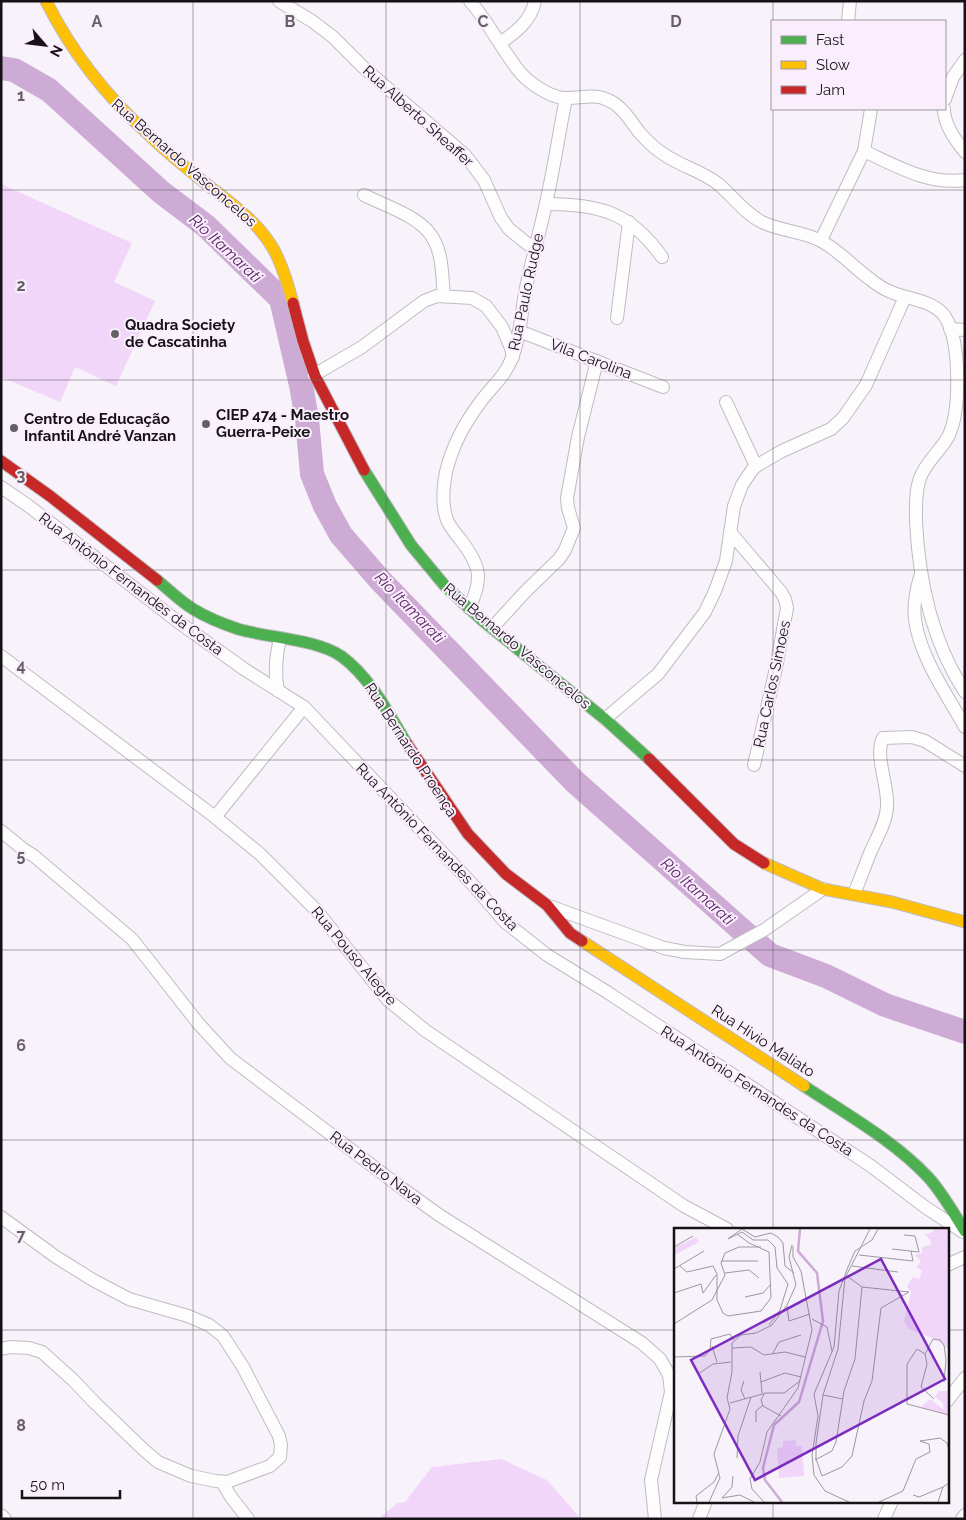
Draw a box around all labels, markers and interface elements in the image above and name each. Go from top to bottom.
text: A [92,12,103,31]
text: B [285,12,296,31]
text: C [478,12,489,31]
text: D [670,12,682,31]
north arrow [20,20,70,70]
legend [771,20,946,110]
text: Fast [816,31,844,49]
text: N [47,43,66,60]
text: Slow [816,56,850,74]
street label: Rua Alberto Sheaffer [359,62,478,171]
text: Jam [816,81,845,99]
text: 1 [17,86,25,105]
street label: Rua Bernardo Vasconcelos [108,95,260,231]
water label: Rio Itamarati [186,210,266,287]
street label: Rua Paulo Rudge [505,231,547,352]
text: 2 [16,276,26,295]
place label: Quadra Society de Cascatinha [125,316,236,351]
marker: Quadra Society de Cascatinha [109,328,121,340]
street label: Vila Carolina [548,335,634,383]
place label: CIEP 474 - Maestro Guerra-Peixe [216,406,349,441]
place label: Centro de Educação Infantil André Vanzan [24,410,176,445]
marker: CIEP 474 - Maestro Guerra-Peixe [200,418,212,430]
marker: Centro de Educação Infantil André Vanzan [8,422,20,434]
text: 3 [17,466,26,485]
street label: Rua Antônio Fernandes da Costa [35,509,227,659]
water label: Rio Itamarati [371,568,449,647]
street label: Rua Bernardo Vasconcelos [440,579,594,713]
street label: Rua Carlos Simoes [750,619,794,749]
text: 4 [16,656,26,675]
street label: Rua Bernardo Proença [361,680,461,820]
street label: Rua Antônio Fernandes da Costa [352,760,522,934]
text: 5 [17,846,26,865]
water label: Rio Itamarati [657,854,739,930]
street label: Rua Pouso Alegre [307,903,401,1009]
street label: Rua Hivio Maliato [708,1001,818,1081]
street label: Rua Antônio Fernandes da Costa [657,1022,857,1160]
text: 6 [16,1036,26,1055]
street label: Rua Pedro Nava [326,1127,426,1209]
text: 7 [17,1226,26,1245]
inset map [674,1228,948,1502]
text: 8 [16,1416,26,1435]
scale bar [22,1468,120,1500]
text: 50 m [30,1476,65,1494]

